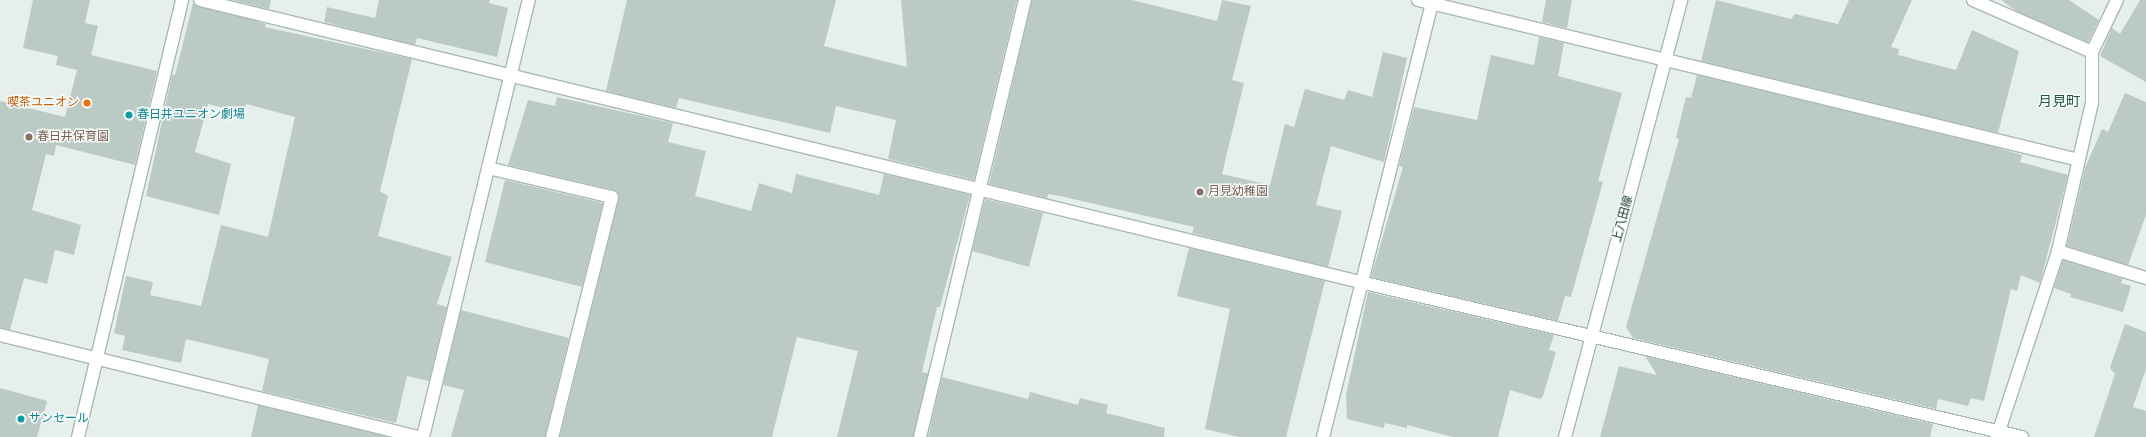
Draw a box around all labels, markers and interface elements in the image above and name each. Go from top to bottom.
district label: 月見町 [2038,93,2080,109]
place label: 喫茶ユニオン [7,96,79,110]
marker: 喫茶ユニオン [82,98,92,108]
place label: 春日井ユニオン劇場 [137,108,245,122]
marker: 春日井ユニオン劇場 [124,110,134,120]
place label: 春日井保育園 [37,130,109,144]
marker: 春日井保育園 [24,132,34,142]
place label: 月見幼稚園 [1208,185,1268,199]
marker: 月見幼稚園 [1195,187,1205,197]
street label: 上八田線 [1610,194,1636,244]
place label: サンセール [29,412,89,426]
marker: サンセール [16,414,26,424]

